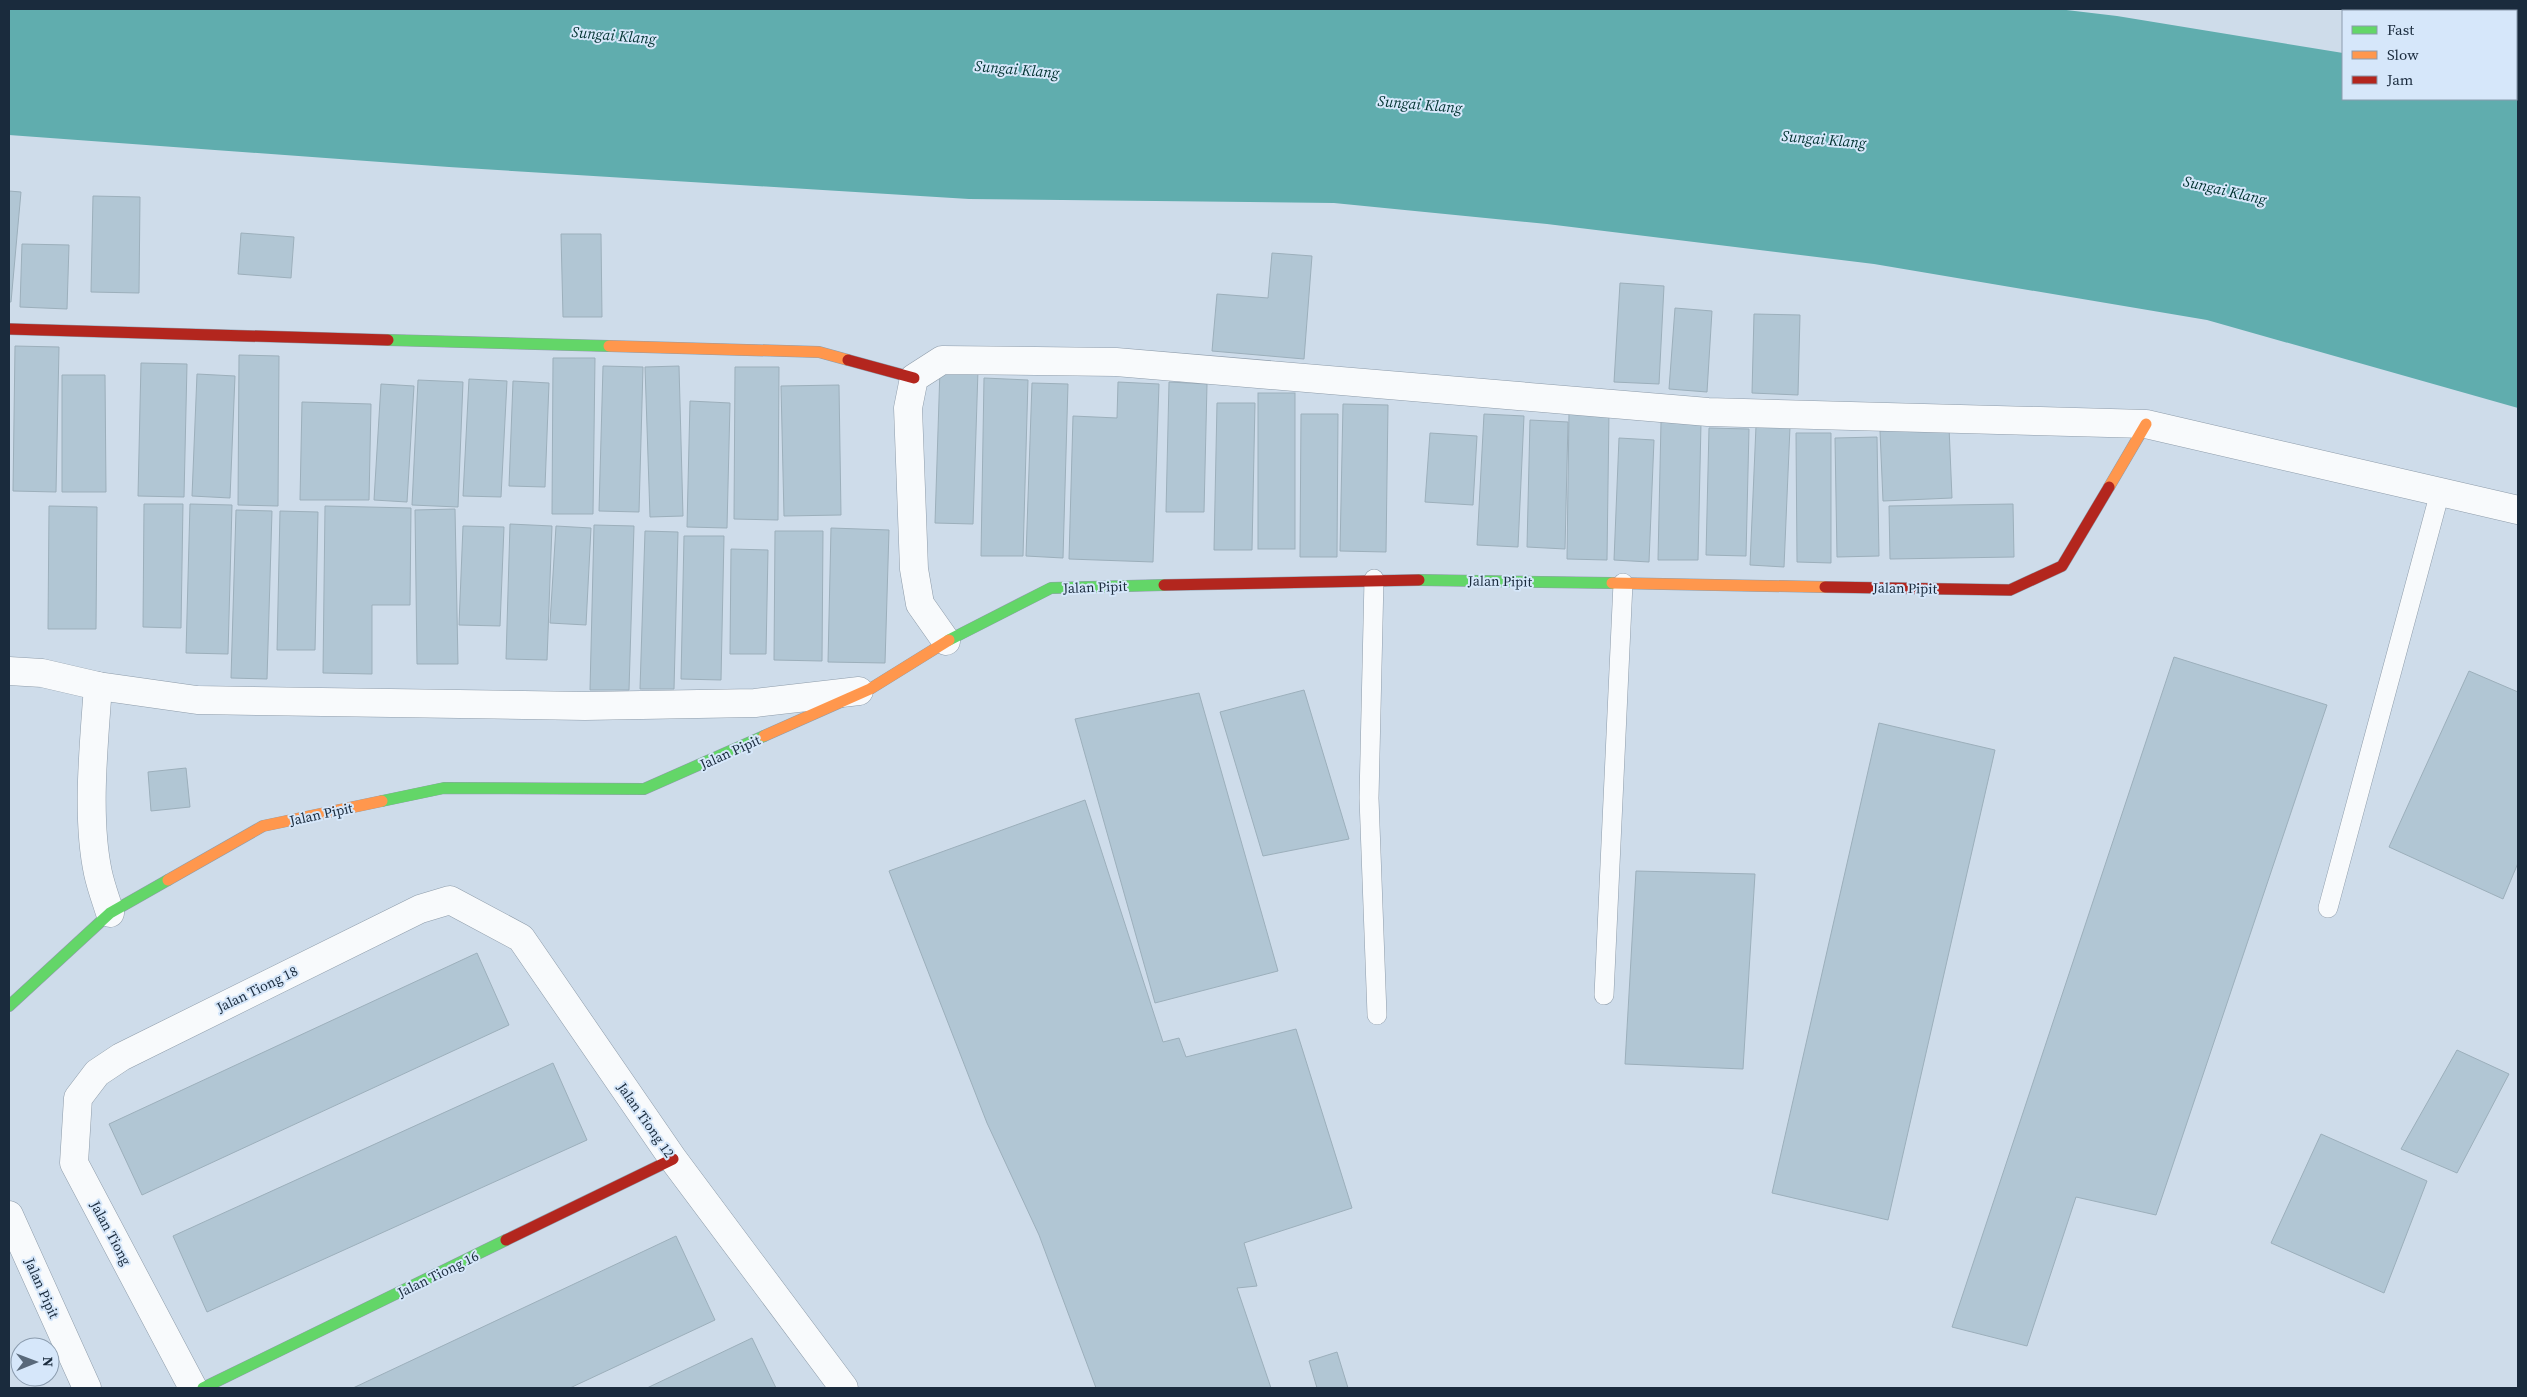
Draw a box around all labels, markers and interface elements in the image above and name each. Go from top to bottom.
legend [2342,10,2517,100]
text: Fast [2387,19,2414,40]
water label: Sungai Klang [571,21,658,49]
text: Slow [2387,44,2419,65]
water label: Sungai Klang [974,55,1061,83]
text: Jam [2386,69,2414,90]
water label: Sungai Klang [1377,90,1464,118]
water label: Sungai Klang [1781,125,1868,153]
water label: Sungai Klang [2181,170,2269,210]
street label: Jalan Pipit [1467,570,1533,592]
street label: Jalan Pipit [1062,576,1128,598]
street label: Jalan Pipit [1872,577,1938,599]
street label: Jalan Pipit [696,730,764,775]
street label: Jalan Pipit [287,797,355,831]
street label: Jalan Tiong 18 [212,961,301,1018]
street label: Jalan Tiong 12 [612,1077,679,1162]
street label: Jalan Tiong [85,1196,136,1269]
street label: Jalan Tiong 16 [393,1246,482,1303]
street label: Jalan Pipit [19,1254,64,1322]
north arrow [10,1337,60,1387]
text: N [38,1356,58,1367]

